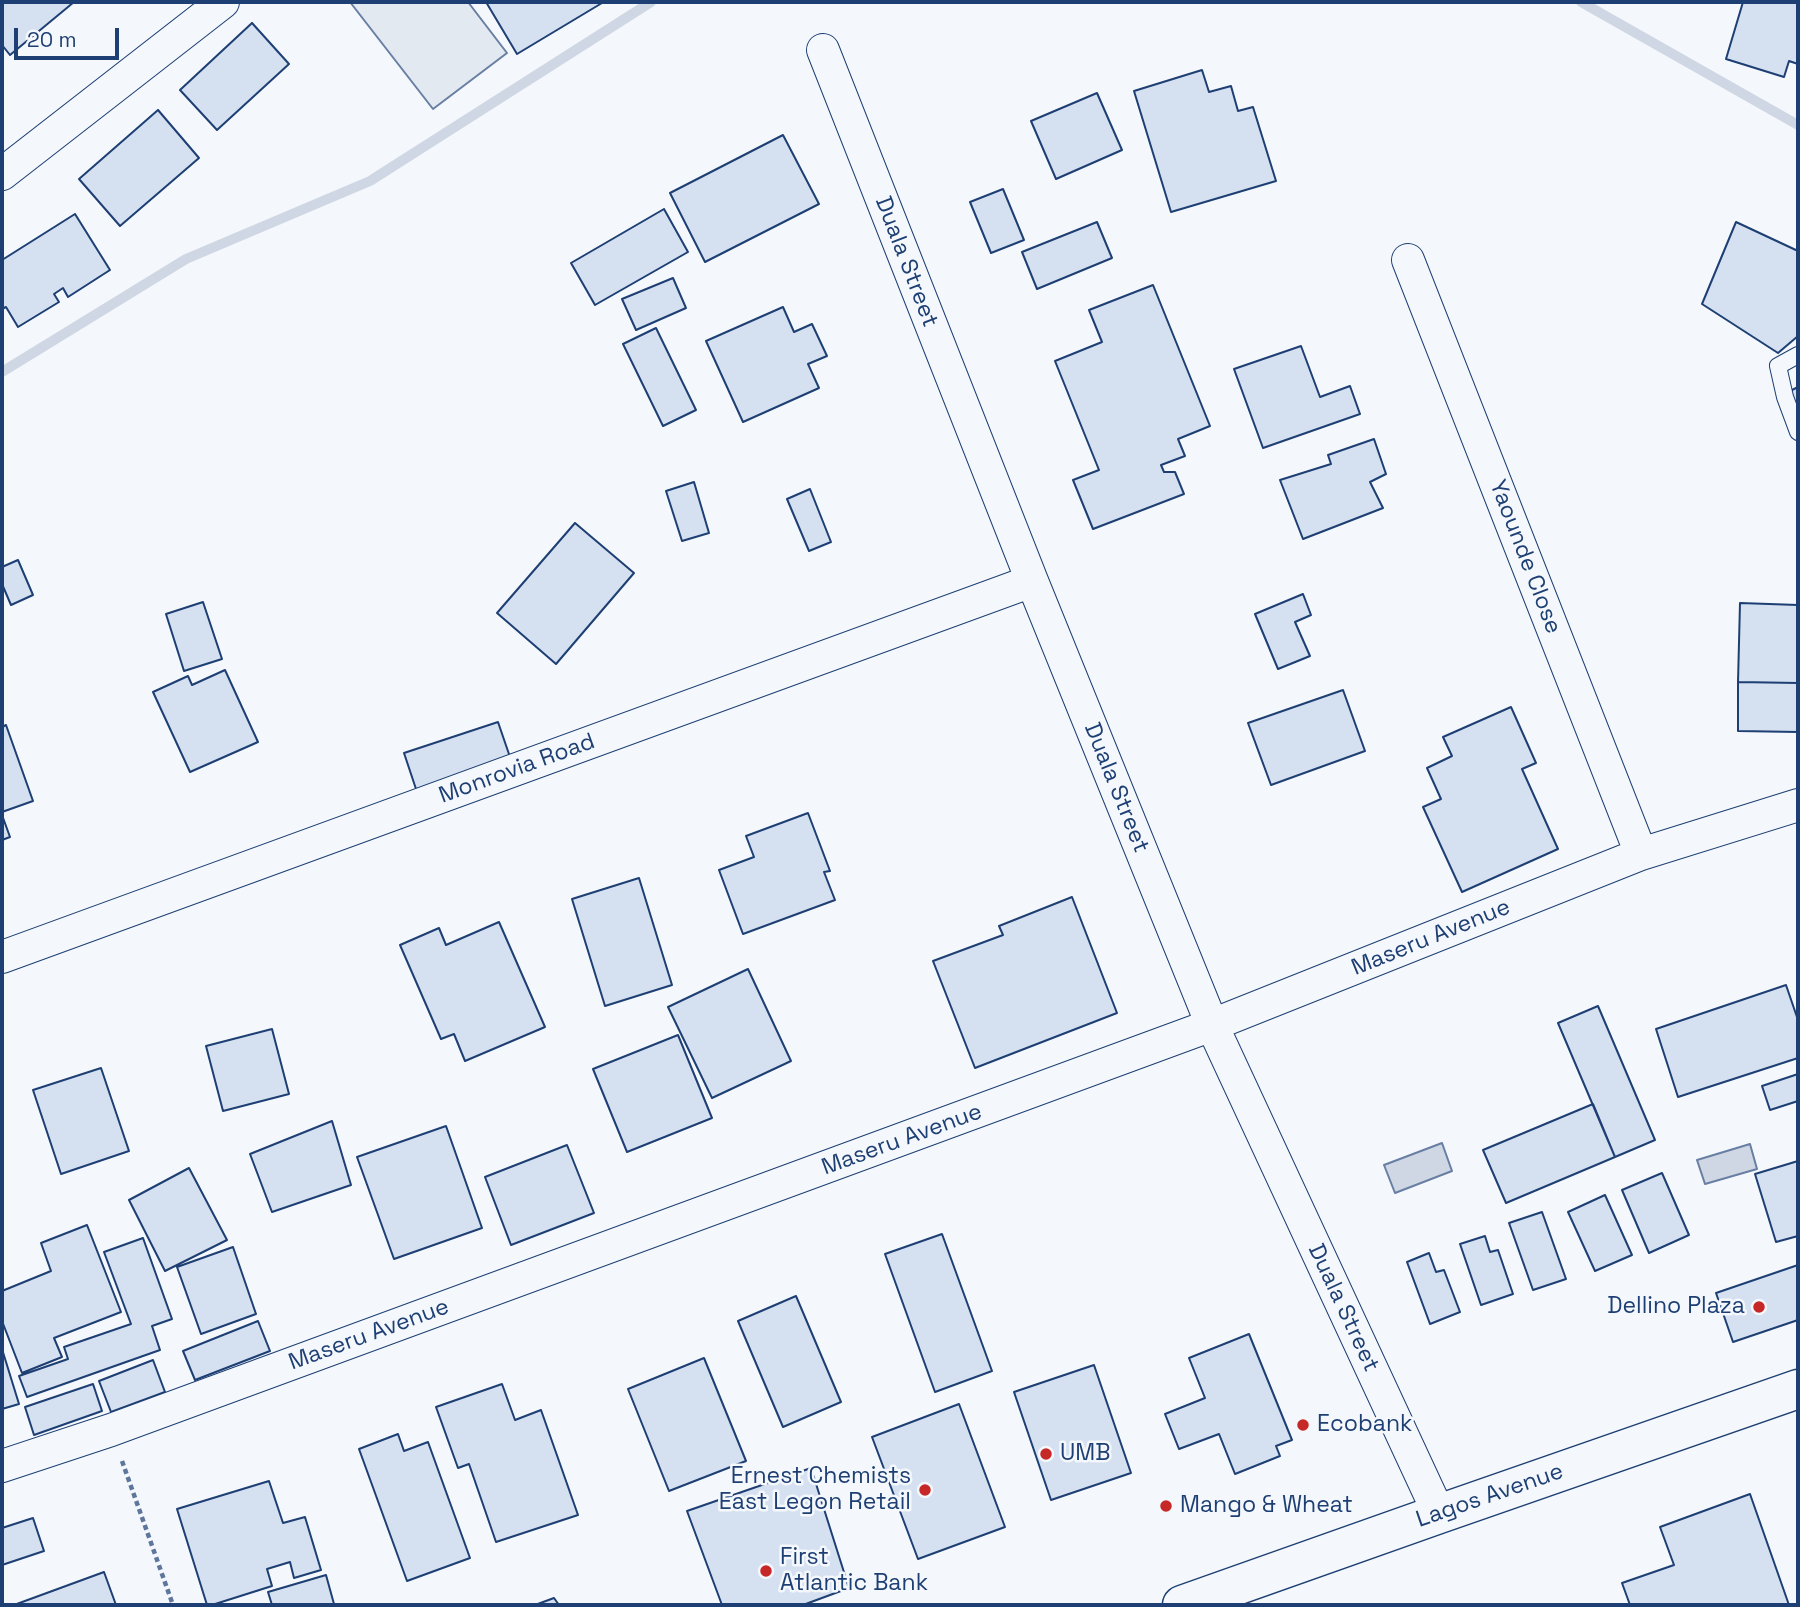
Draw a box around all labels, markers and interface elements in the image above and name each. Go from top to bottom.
scale bar [18,14,122,58]
text: 20 m [27,26,77,53]
street label: Duala Street [868,193,944,331]
street label: Yaounde Close [1483,476,1567,638]
street label: Duala Street [1077,719,1155,857]
street label: Monrovia Road [435,728,599,810]
street label: Maseru Avenue [1348,894,1514,982]
street label: Maseru Avenue [818,1098,986,1182]
street label: Duala Street [1301,1240,1385,1376]
street label: Maseru Avenue [285,1293,453,1377]
place label: Dellino Plaza [1607,1293,1745,1321]
marker: Dellino Plaza [1751,1299,1767,1315]
place label: Ecobank [1317,1411,1412,1439]
marker: Ecobank [1295,1417,1311,1433]
place label: UMB [1060,1440,1110,1468]
marker: UMB [1038,1446,1054,1462]
street label: Lagos Avenue [1413,1458,1567,1534]
place label: Ernest Chemists East Legon Retail [719,1463,911,1517]
marker: Ernest Chemists East Legon Retail [917,1482,933,1498]
place label: Mango & Wheat [1180,1492,1353,1520]
marker: Mango & Wheat [1158,1498,1174,1514]
place label: First Atlantic Bank [780,1544,928,1598]
marker: First Atlantic Bank [758,1563,774,1579]

